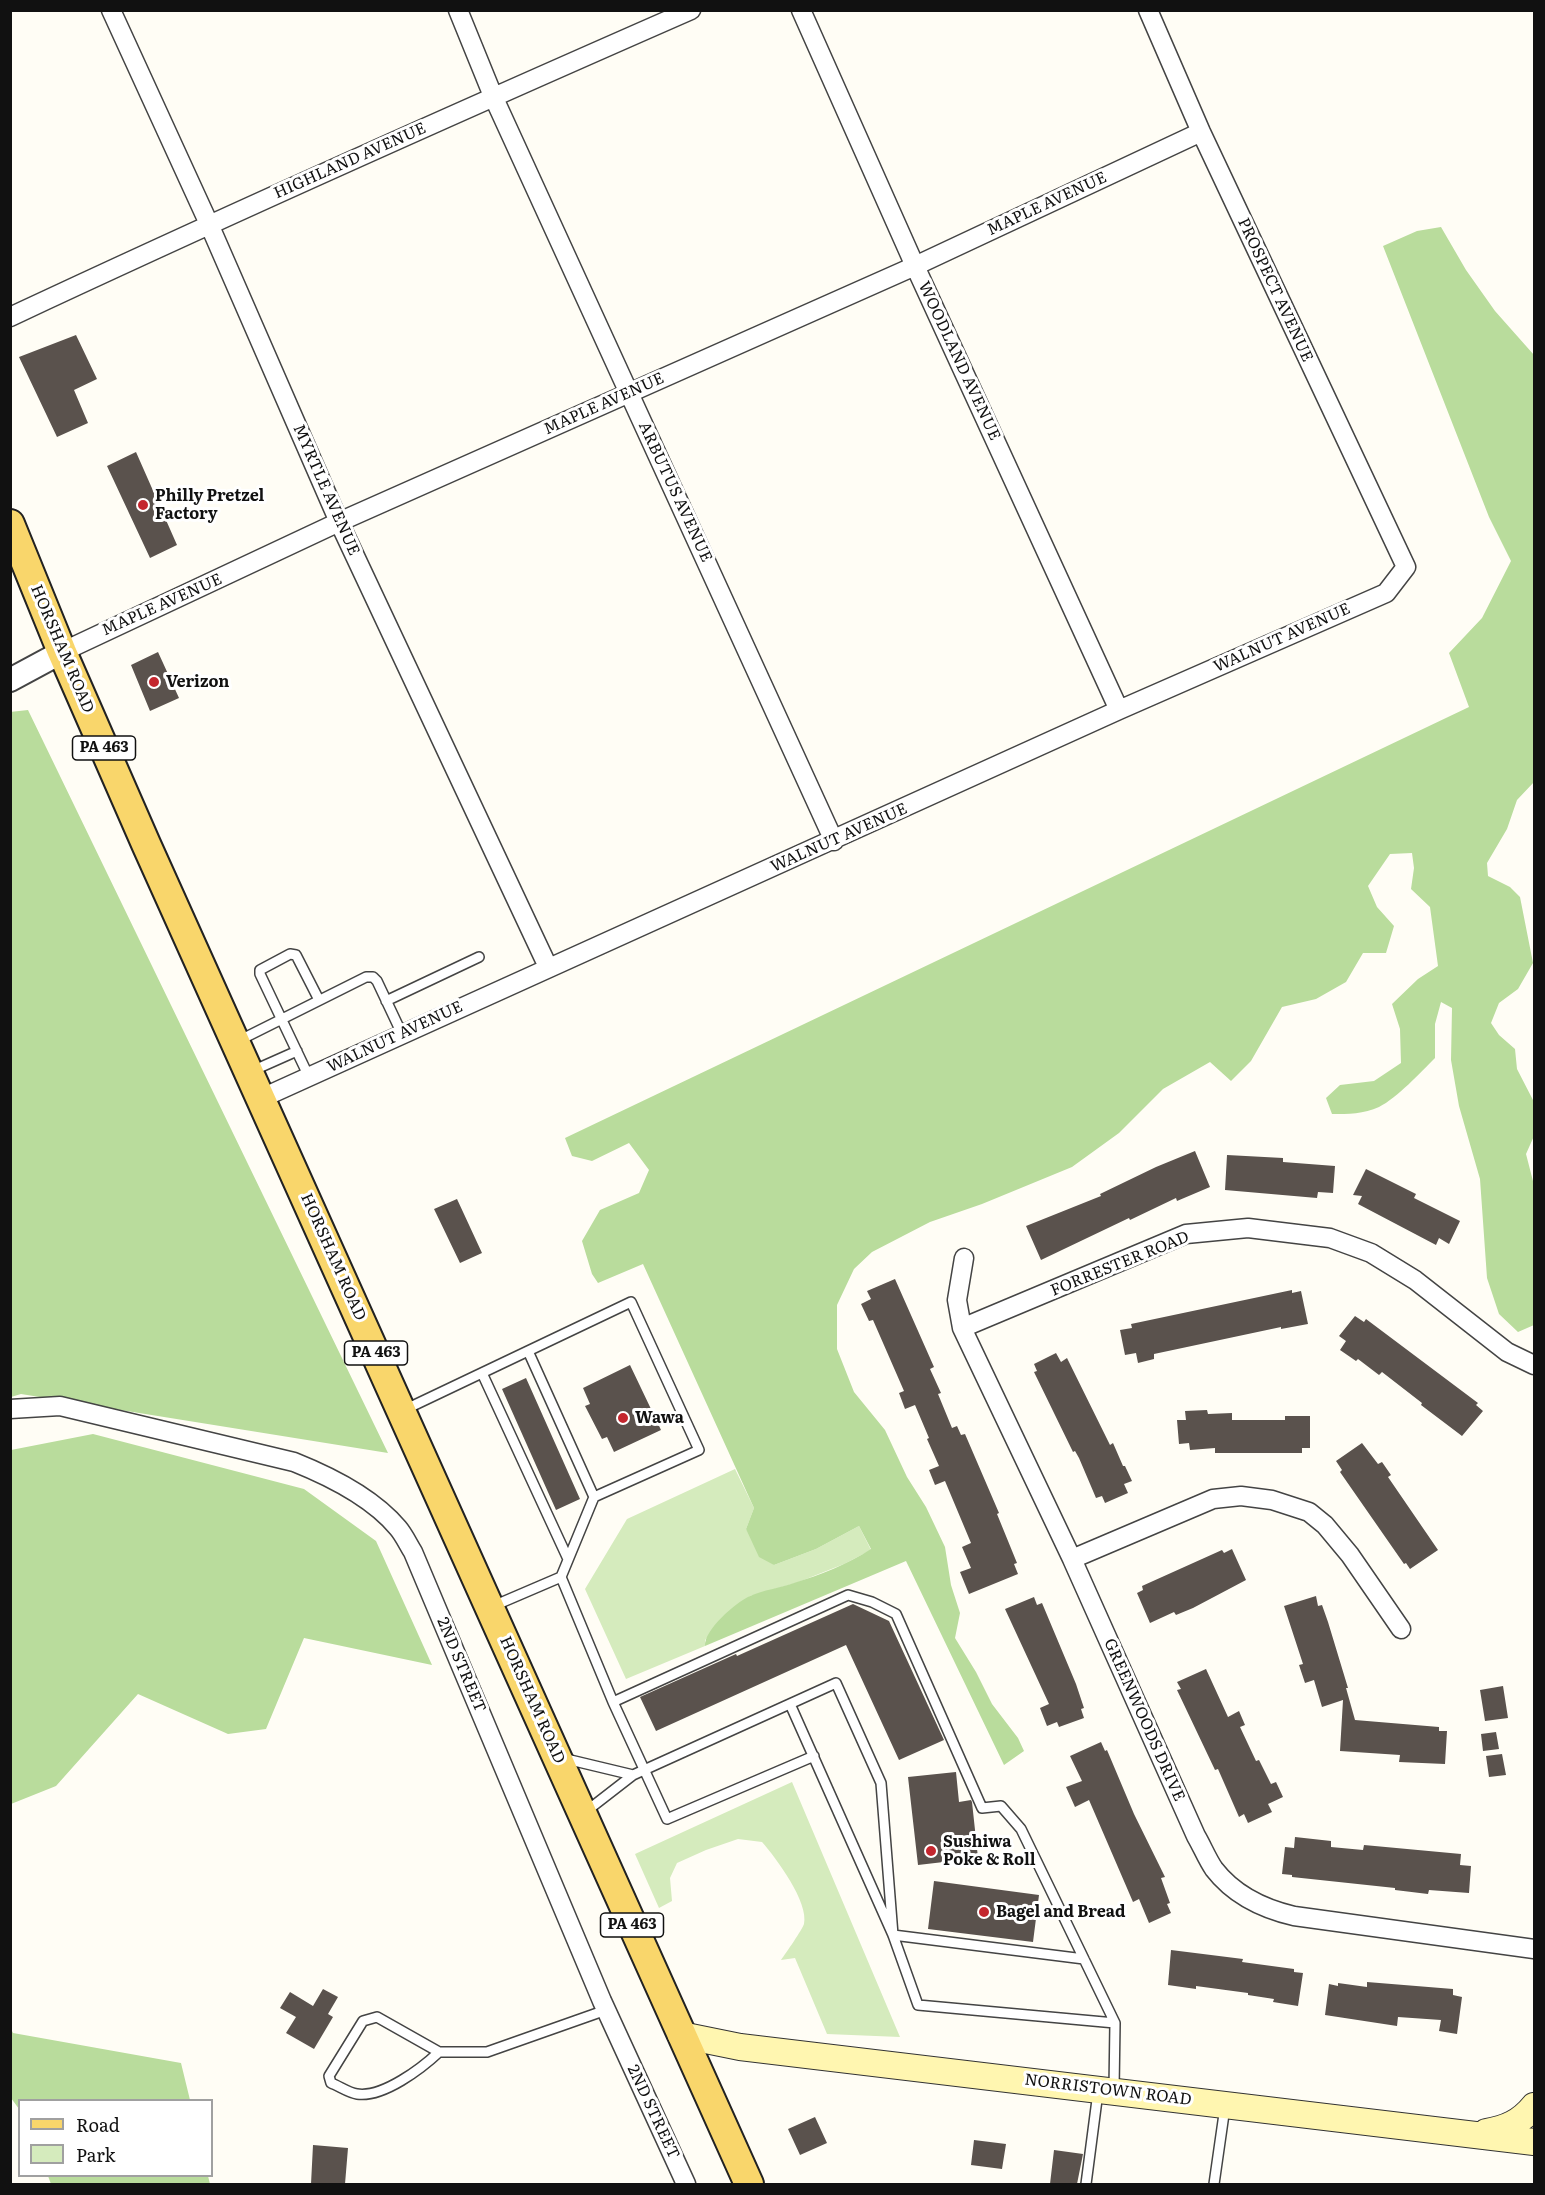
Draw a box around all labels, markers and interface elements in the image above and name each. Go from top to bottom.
street label: HIGHLAND AVENUE [271,119,429,203]
street label: MAPLE AVENUE [984,168,1110,240]
street label: PROSPECT AVENUE [1233,215,1317,365]
street label: WOODLAND AVENUE [914,279,1004,443]
street label: MAPLE AVENUE [541,369,667,439]
street label: ARBUTUS AVENUE [634,419,716,565]
street label: MYRTLE AVENUE [288,421,364,559]
place label: Philly Pretzel Factory [155,486,264,524]
marker: Philly Pretzel Factory [136,498,150,512]
street label: MAPLE AVENUE [99,570,225,640]
street label: HORSHAM ROAD [26,582,98,716]
street label: WALNUT AVENUE [1211,599,1353,677]
place label: Verizon [166,672,229,692]
marker: Verizon [147,675,161,689]
road number: PA 463 [72,736,136,760]
street label: WALNUT AVENUE [768,799,910,877]
street label: WALNUT AVENUE [324,997,466,1077]
street label: HORSHAM ROAD [296,1190,370,1324]
street label: FORRESTER ROAD [1048,1227,1192,1301]
road number: PA 463 [344,1341,407,1365]
place label: Wawa [635,1408,684,1428]
marker: Wawa [616,1411,630,1425]
street label: 2ND STREET [432,1615,490,1715]
street label: HORSHAM ROAD [495,1633,569,1767]
street label: GREENWOODS DRIVE [1099,1636,1189,1804]
place label: Sushiwa Poke & Roll [943,1832,1036,1870]
marker: Sushiwa Poke & Roll [924,1844,938,1858]
place label: Bagel and Bread [996,1902,1126,1922]
marker: Bagel and Bread [977,1905,991,1919]
road number: PA 463 [600,1913,664,1937]
street label: 2ND STREET [623,2062,683,2162]
street label: NORRISTOWN ROAD [1023,2070,1193,2110]
legend [18,2099,213,2177]
text: Road [76,2111,120,2138]
text: Park [76,2141,115,2168]

